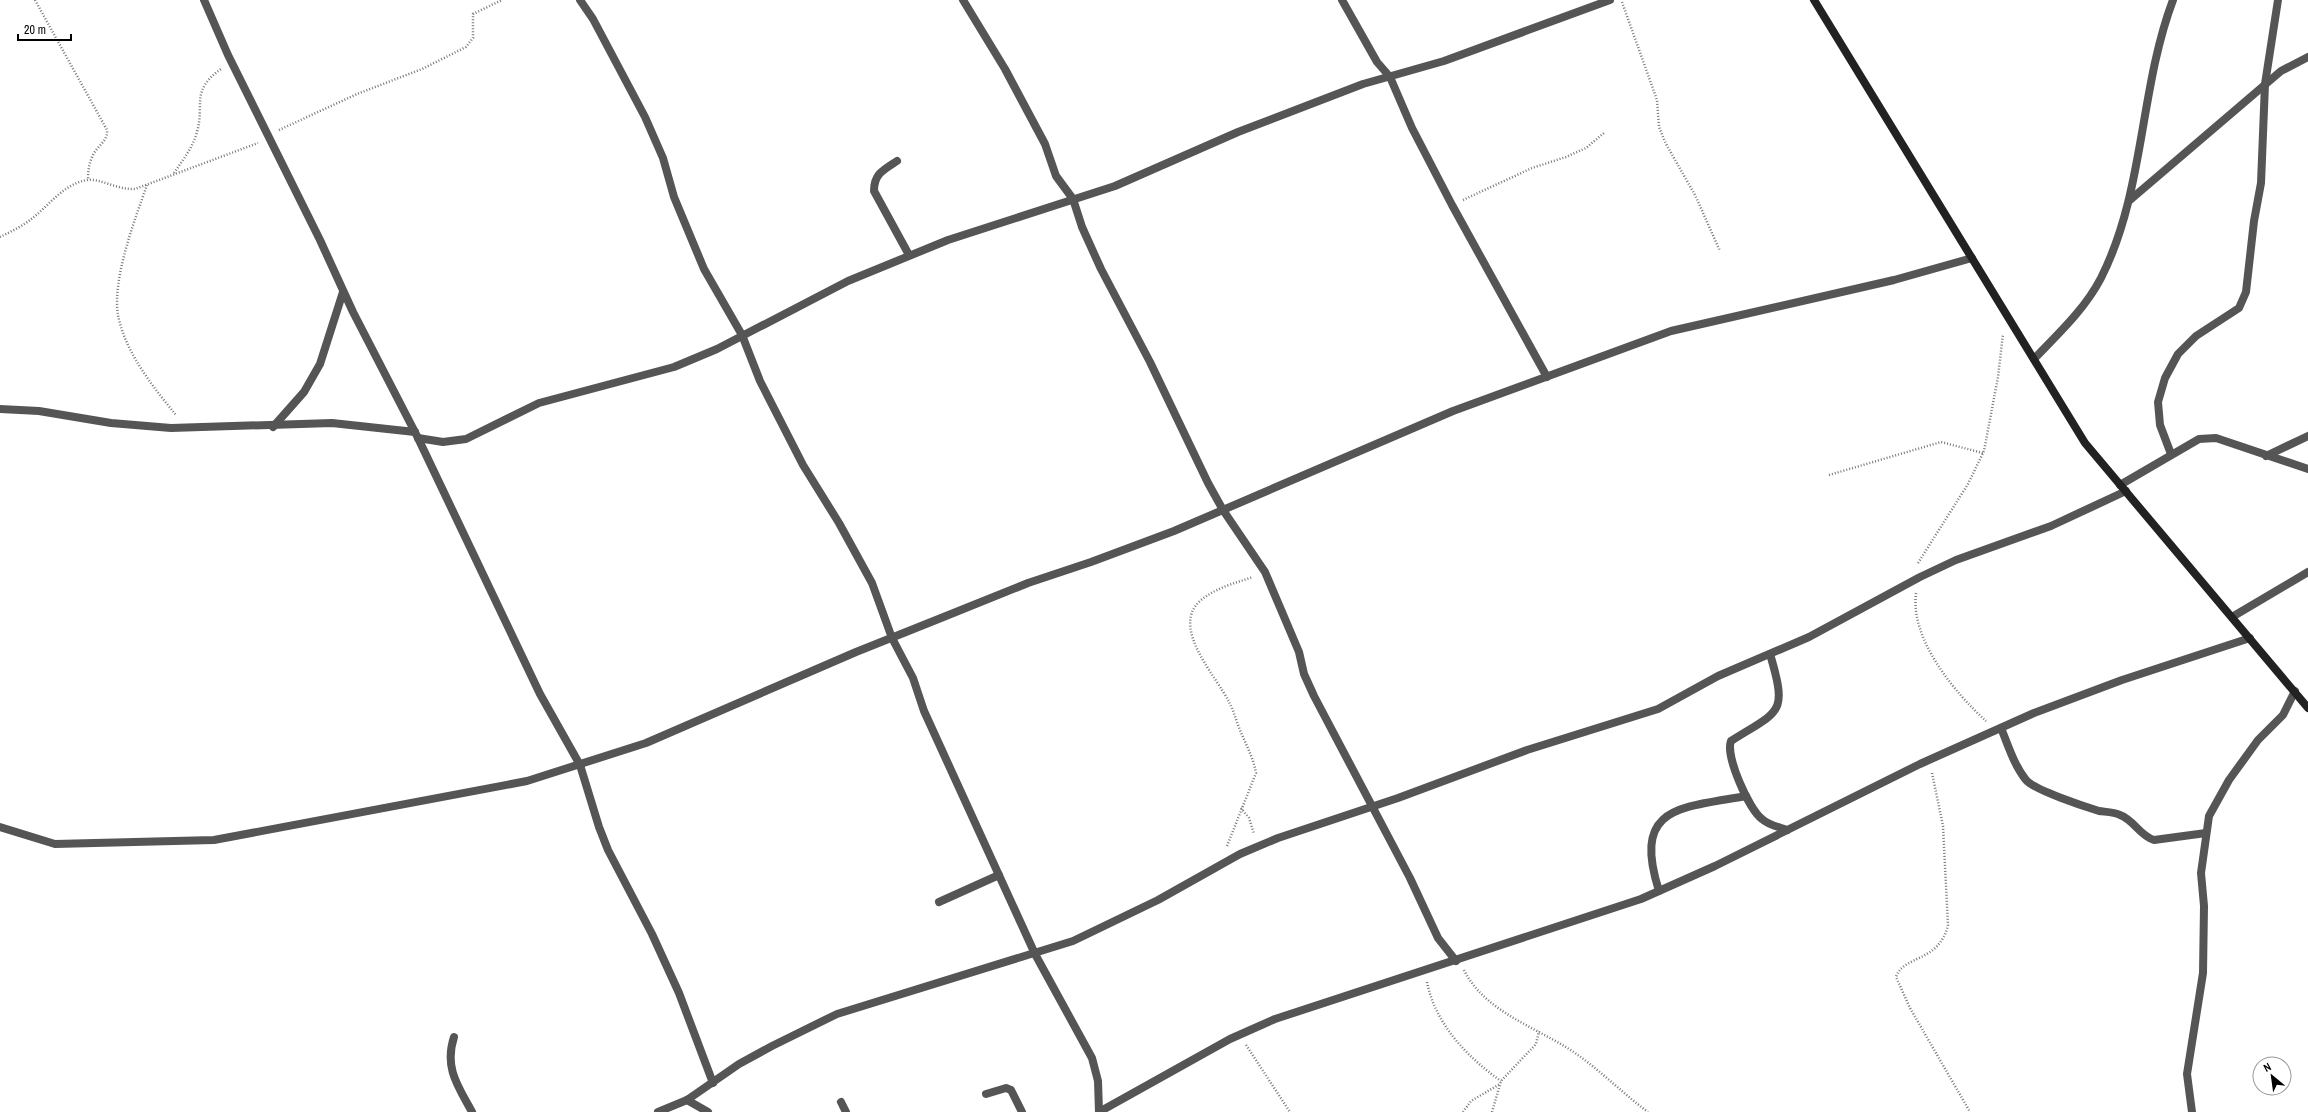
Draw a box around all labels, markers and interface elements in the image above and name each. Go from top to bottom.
scale bar [18,16,71,42]
text: 20 m [24,22,46,38]
north arrow [2252,1056,2292,1096]
text: N [2261,1060,2273,1075]

